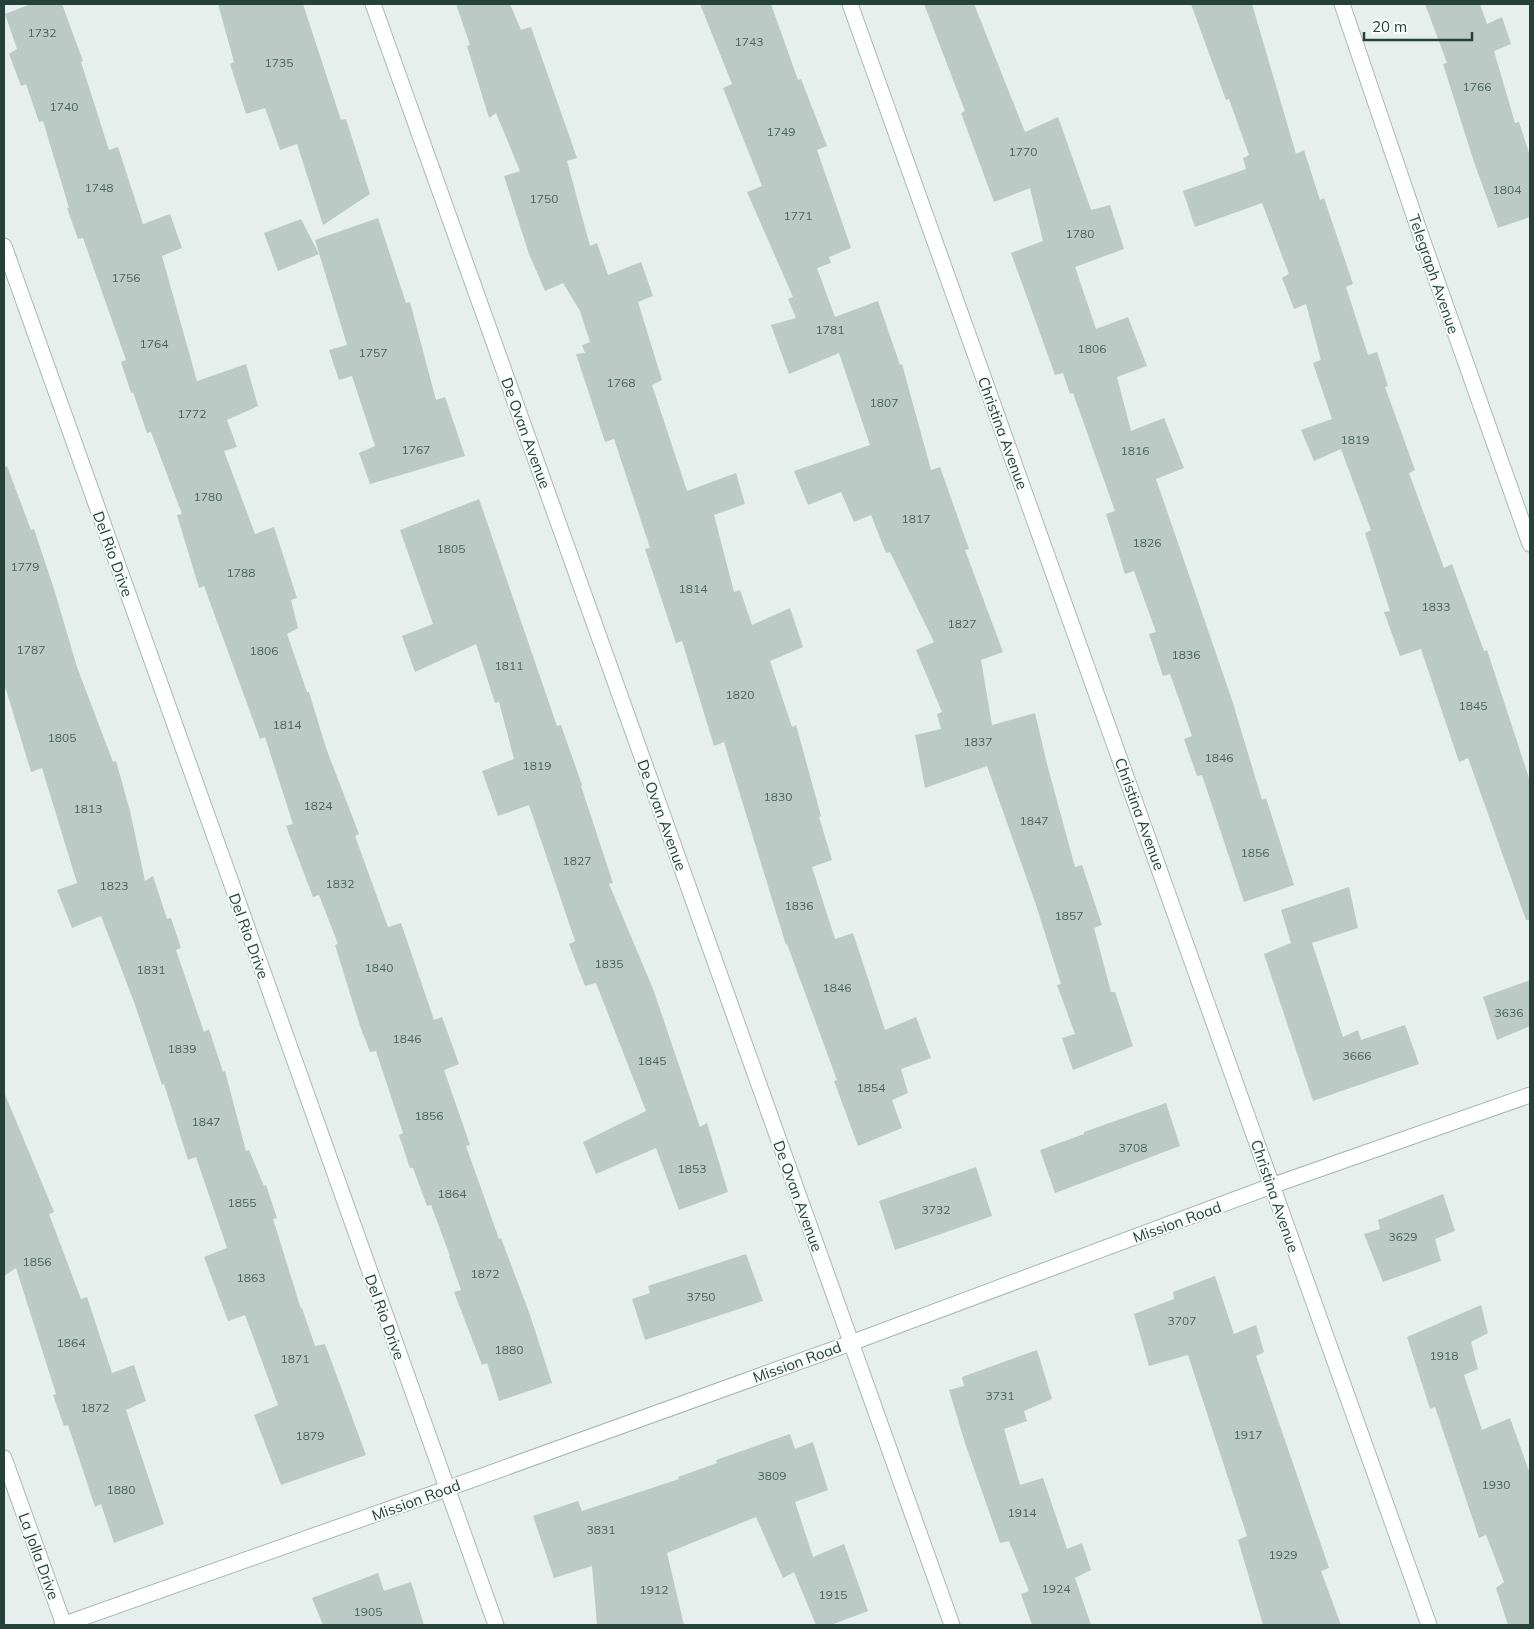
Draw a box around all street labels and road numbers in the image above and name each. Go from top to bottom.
street label: Telegraph Avenue [1405,212,1463,336]
street label: Christina Avenue [974,374,1032,492]
street label: De Ovan Avenue [497,375,555,491]
street label: Del Rio Drive [89,509,137,599]
street label: Christina Avenue [1111,755,1169,873]
street label: De Ovan Avenue [633,757,691,873]
street label: Del Rio Drive [225,891,273,981]
street label: Christina Avenue [1247,1137,1303,1255]
street label: De Ovan Avenue [769,1138,827,1254]
street label: Mission Road [1130,1197,1224,1247]
street label: Del Rio Drive [361,1272,409,1362]
street label: Mission Road [750,1337,844,1387]
street label: Mission Road [369,1475,463,1525]
street label: La Jolla Drive [15,1510,63,1602]

